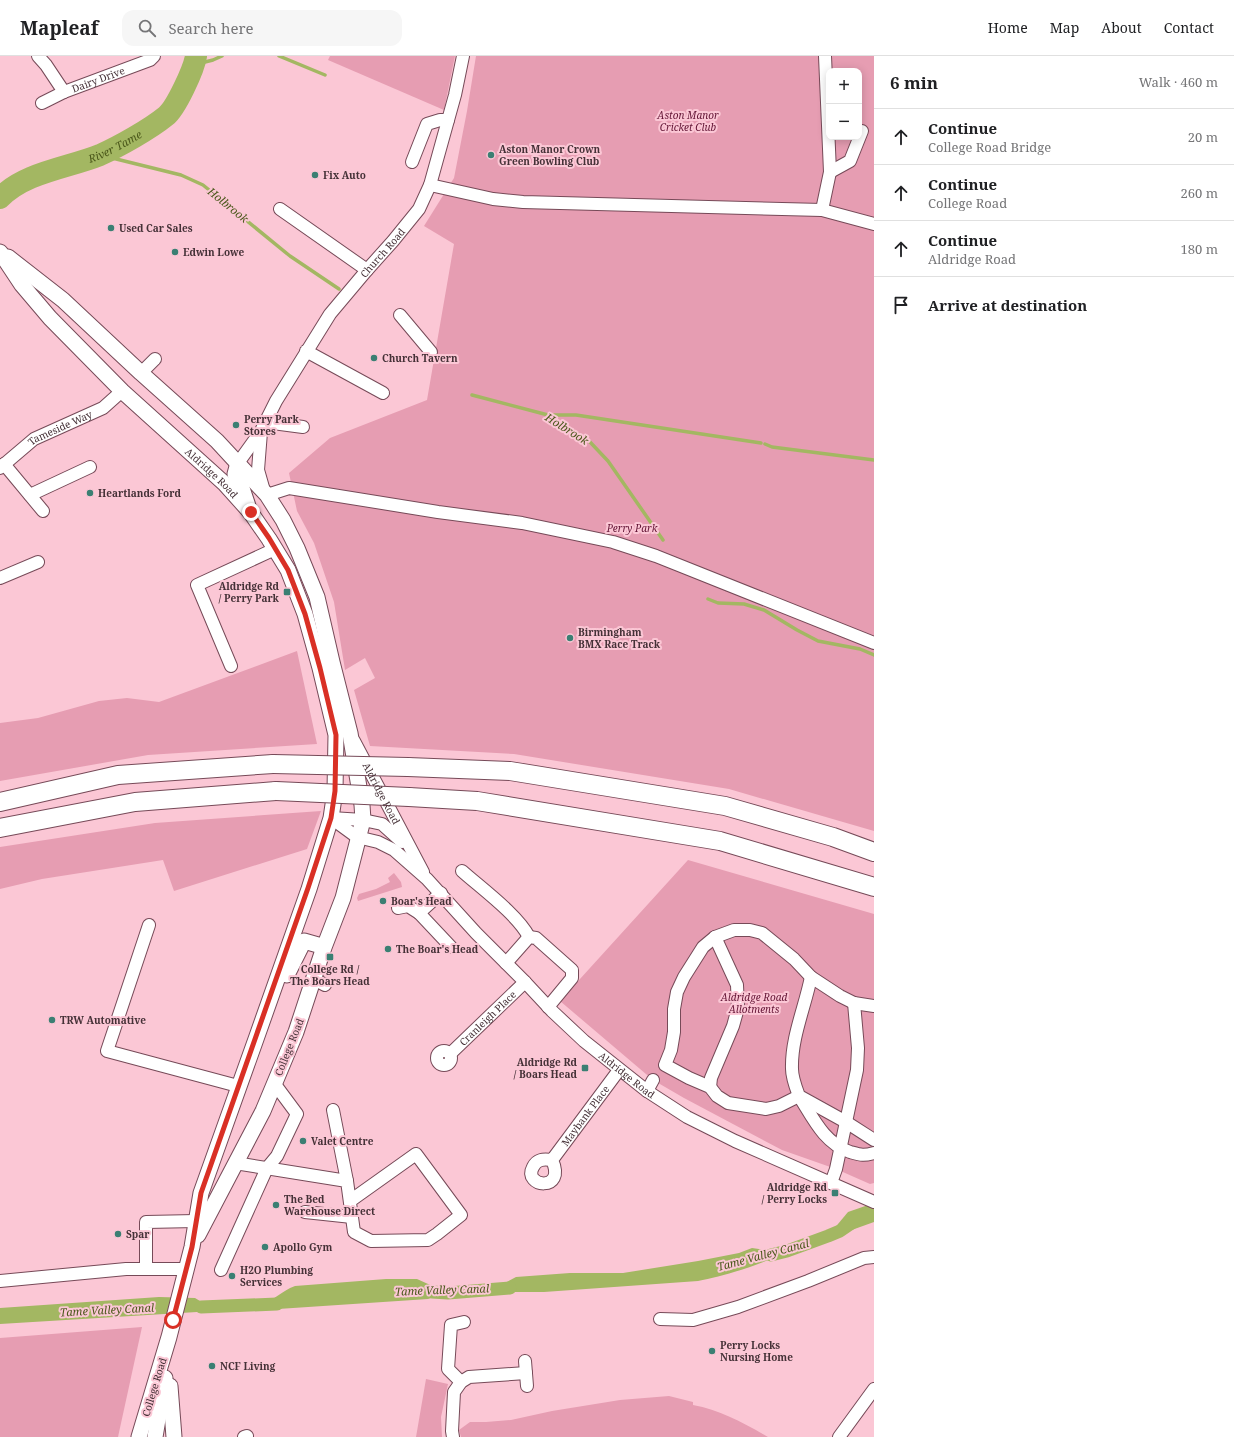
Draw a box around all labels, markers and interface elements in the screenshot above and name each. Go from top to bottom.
search box [122,10,402,46]
text: Mapleaf [20,15,98,41]
icon: search [136,17,158,39]
text: Search here [168,18,254,38]
text: Home [988,18,1028,37]
text: Map [1050,18,1079,37]
text: About [1101,18,1142,37]
text: Contact [1164,18,1214,37]
street label: Dairy Drive [70,63,127,96]
map controls [826,68,862,140]
button: + [826,68,862,104]
text: 6 min [890,71,938,94]
text: Walk · 460 m [1139,73,1218,91]
button: − [826,104,862,140]
park label: Aston Manor Cricket Club [656,108,719,134]
text: Continue [928,118,997,138]
water label: River Tame [85,126,145,166]
icon: ahead [890,126,912,148]
text: 20 m [1188,128,1218,146]
text: College Road Bridge [928,138,1051,156]
place label: Aston Manor Crown Green Bowling Club [499,142,601,168]
marker: Aston Manor Crown Green Bowling Club [486,150,496,160]
place label: Fix Auto [323,168,366,182]
marker: Fix Auto [310,170,320,180]
text: Continue [928,174,997,194]
icon: ahead [890,182,912,204]
water label: Holbrook [204,183,252,226]
text: 260 m [1181,184,1218,202]
text: College Road [928,194,1007,212]
place label: Used Car Sales [119,221,193,235]
marker: Used Car Sales [106,223,116,233]
street label: Church Road [357,225,408,280]
text: Continue [928,230,997,250]
icon: ahead [890,238,912,260]
text: 180 m [1181,240,1218,258]
place label: Edwin Lowe [183,245,245,259]
marker: Edwin Lowe [170,247,180,257]
text: Aldridge Road [928,250,1016,268]
icon: arrive [890,294,912,316]
text: Arrive at destination [928,295,1087,315]
place label: Church Tavern [382,351,458,365]
marker: Church Tavern [369,353,379,363]
street label: Tameside Way [25,407,94,448]
water label: Holbrook [542,409,592,448]
place label: Perry Park Stores [244,412,300,438]
marker: Perry Park Stores [231,420,241,430]
street label: Aldridge Road [182,445,241,501]
place label: Heartlands Ford [98,486,181,500]
marker: Heartlands Ford [85,488,95,498]
route end [242,503,260,521]
park label: Perry Park [606,521,658,535]
place label: Aldridge Rd / Perry Park [219,579,280,605]
marker: Aldridge Rd / Perry Park [282,587,292,597]
place label: Birmingham BMX Race Track [578,625,661,651]
marker: Birmingham BMX Race Track [565,633,575,643]
street label: Aldridge Road [359,760,404,826]
place label: Boar's Head [391,894,452,908]
marker: Boar's Head [378,896,388,906]
place label: The Boar's Head [396,942,479,956]
marker: The Boar's Head [383,944,393,954]
marker: College Rd / The Boars Head [325,952,335,962]
place label: College Rd / The Boars Head [290,962,370,988]
street label: Cranleigh Place [456,987,519,1049]
park label: Aldridge Road Allotments [720,990,787,1016]
place label: TRW Automative [60,1013,146,1027]
marker: TRW Automative [47,1015,57,1025]
street label: College Road [271,1016,307,1078]
street label: Aldridge Road [596,1048,658,1101]
place label: Aldridge Rd / Boars Head [514,1055,578,1081]
marker: Aldridge Rd / Boars Head [580,1063,590,1073]
street label: Maybank Place [558,1082,612,1149]
place label: Valet Centre [311,1134,374,1148]
marker: Valet Centre [298,1136,308,1146]
place label: Aldridge Rd / Perry Locks [761,1180,828,1206]
marker: Aldridge Rd / Perry Locks [830,1188,840,1198]
place label: The Bed Warehouse Direct [284,1192,375,1218]
marker: The Bed Warehouse Direct [271,1200,281,1210]
place label: Spar [126,1227,150,1241]
marker: Spar [113,1229,123,1239]
water label: Tame Valley Canal [715,1235,811,1274]
place label: Apollo Gym [273,1240,332,1254]
marker: Apollo Gym [260,1242,270,1252]
place label: H2O Plumbing Services [240,1263,313,1289]
marker: H2O Plumbing Services [227,1271,237,1281]
water label: Tame Valley Canal [395,1280,490,1299]
water label: Tame Valley Canal [59,1300,155,1319]
route start [164,1311,182,1329]
place label: Perry Locks Nursing Home [720,1338,793,1364]
marker: Perry Locks Nursing Home [707,1346,717,1356]
street label: College Road [138,1356,170,1418]
place label: NCF Living [220,1359,276,1373]
marker: NCF Living [207,1361,217,1371]

